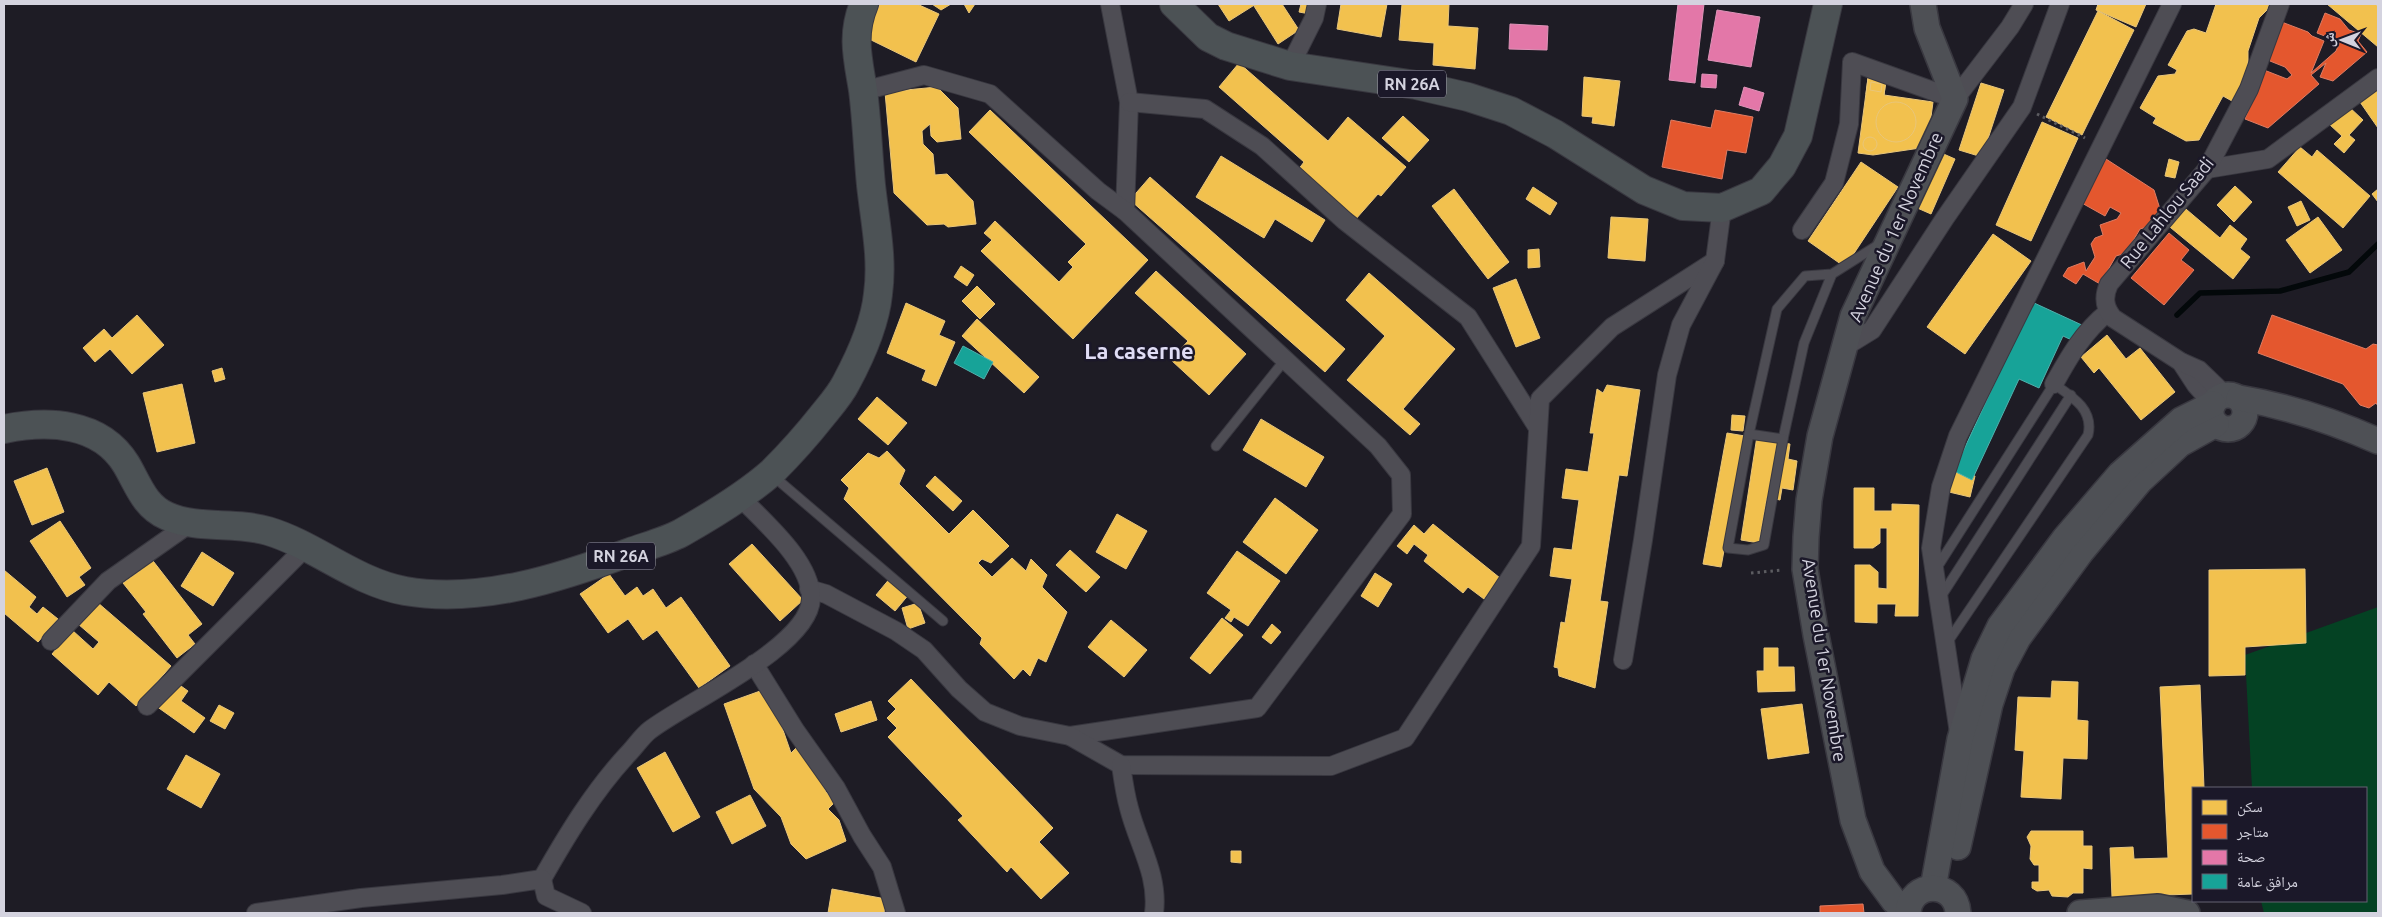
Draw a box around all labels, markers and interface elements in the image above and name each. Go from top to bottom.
north arrow [2317,15,2367,65]
text: ش [2321,32,2338,47]
road number: RN 26A [1378,70,1446,98]
street label: Avenue du 1er Novembre [1844,129,1946,325]
street label: Rue Lahlou Saadi [2115,153,2217,272]
district label: La caserne [1084,338,1194,363]
road number: RN 26A [587,542,655,570]
street label: Avenue du 1er Novembre [1799,557,1851,763]
legend [2192,787,2367,902]
text: سكن [2237,798,2263,817]
text: متاجر [2236,823,2269,841]
text: صحة [2237,848,2266,865]
text: مرافق عامة [2237,873,2298,892]

